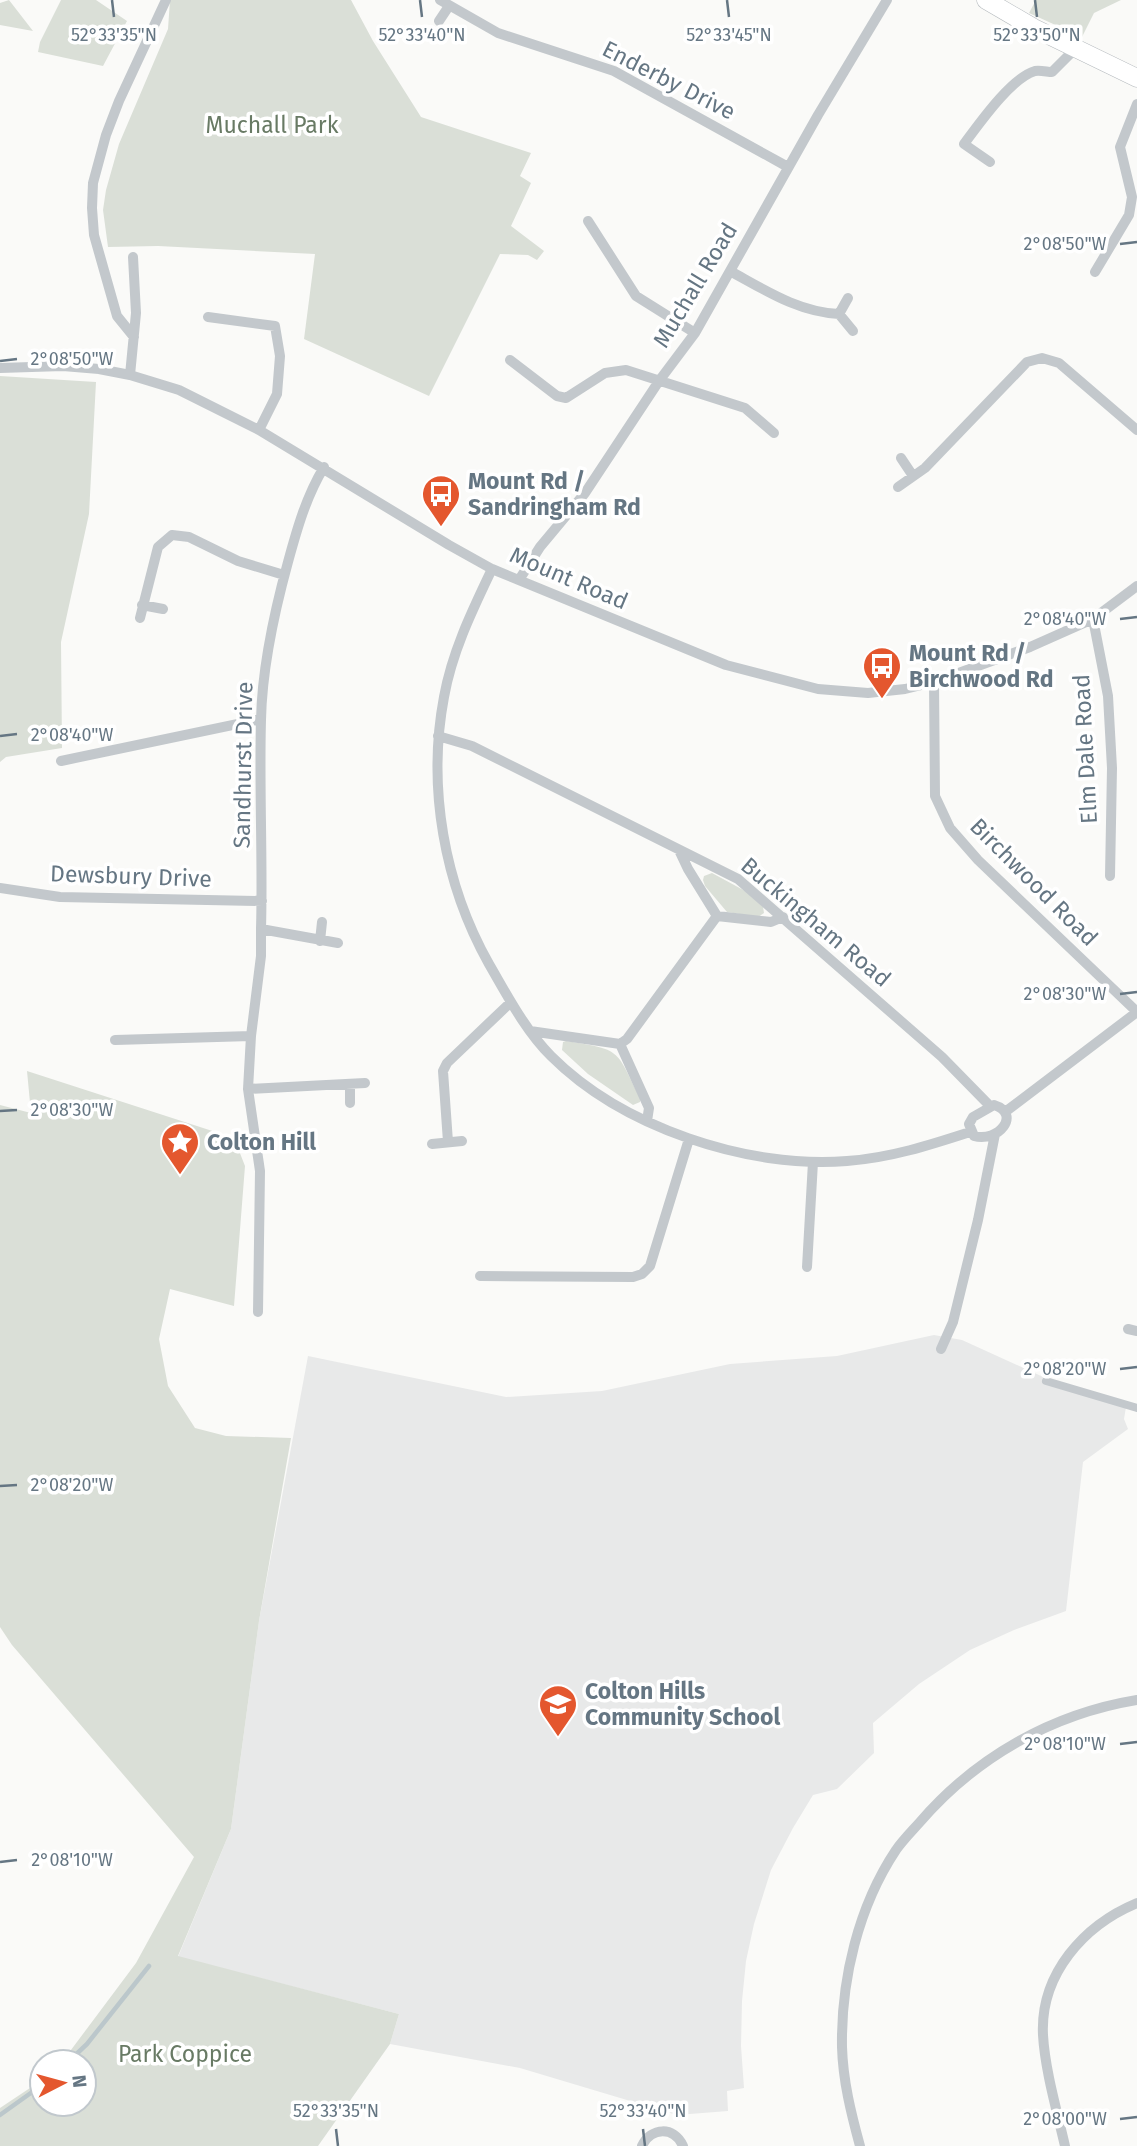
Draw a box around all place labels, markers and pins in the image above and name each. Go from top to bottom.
place label: Mount Rd / Sandringham Rd [468,467,641,521]
bus stop icon: Mount Rd / Sandringham Rd [420,473,462,528]
place label: Mount Rd / Birchwood Rd [909,639,1054,693]
bus stop icon: Mount Rd / Birchwood Rd [861,645,903,700]
place icon: Colton Hill [159,1121,201,1176]
place label: Colton Hill [207,1128,316,1156]
place label: Colton Hills Community School [585,1677,780,1731]
school or university icon: Colton Hills Community School [537,1683,579,1738]

